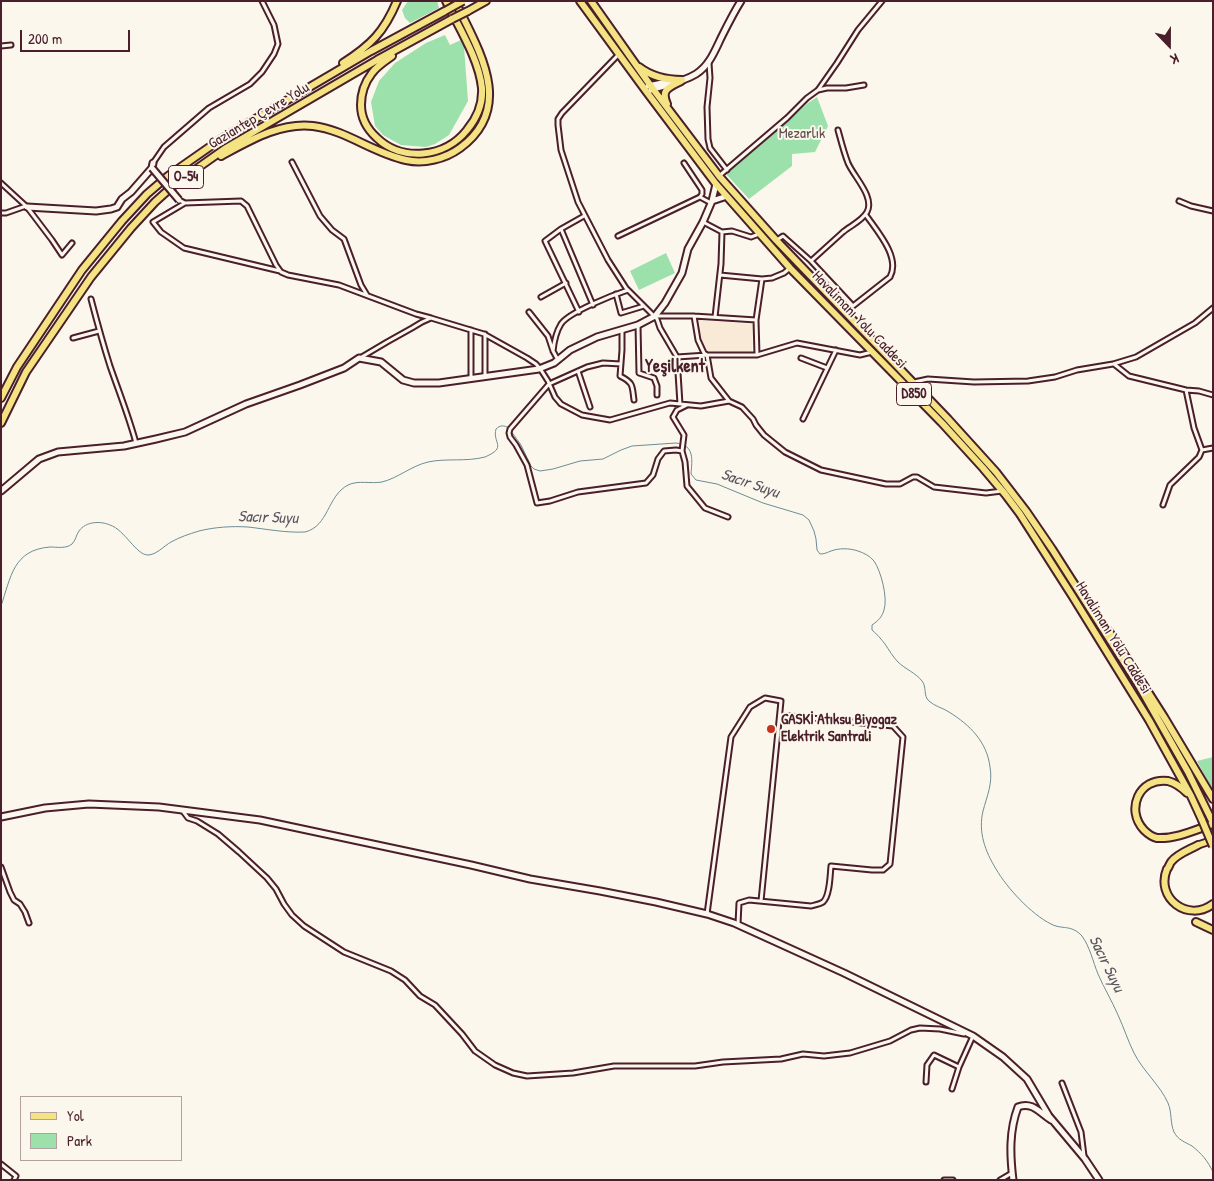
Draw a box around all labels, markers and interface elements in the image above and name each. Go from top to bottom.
scale bar [22,20,132,52]
north arrow [1144,20,1194,70]
text: 200 m [28,28,62,49]
text: K [1168,49,1182,70]
street label: Gaziantep Çevre Yolu [205,79,313,153]
park label: Mezarlık [779,125,825,143]
road number: O-54 [168,166,204,188]
street label: Havalimanı Yolu Caddesi [808,267,910,373]
district label: Yeşilkent [645,356,705,378]
road number: D850 [896,382,932,406]
water label: Sacır Suyu [718,465,782,503]
water label: Sacır Suyu [238,507,298,529]
street label: Havalimanı Yolu Caddesi [1071,579,1155,697]
place label: GASKİ Atıksu Biyogaz Elektrik Santrali [781,711,897,746]
marker: GASKİ Atıksu Biyogaz Elektrik Santrali [765,723,777,735]
water label: Sacır Suyu [1084,933,1128,995]
legend [20,1096,182,1161]
text: Yol [67,1105,84,1126]
text: Park [67,1130,92,1151]

